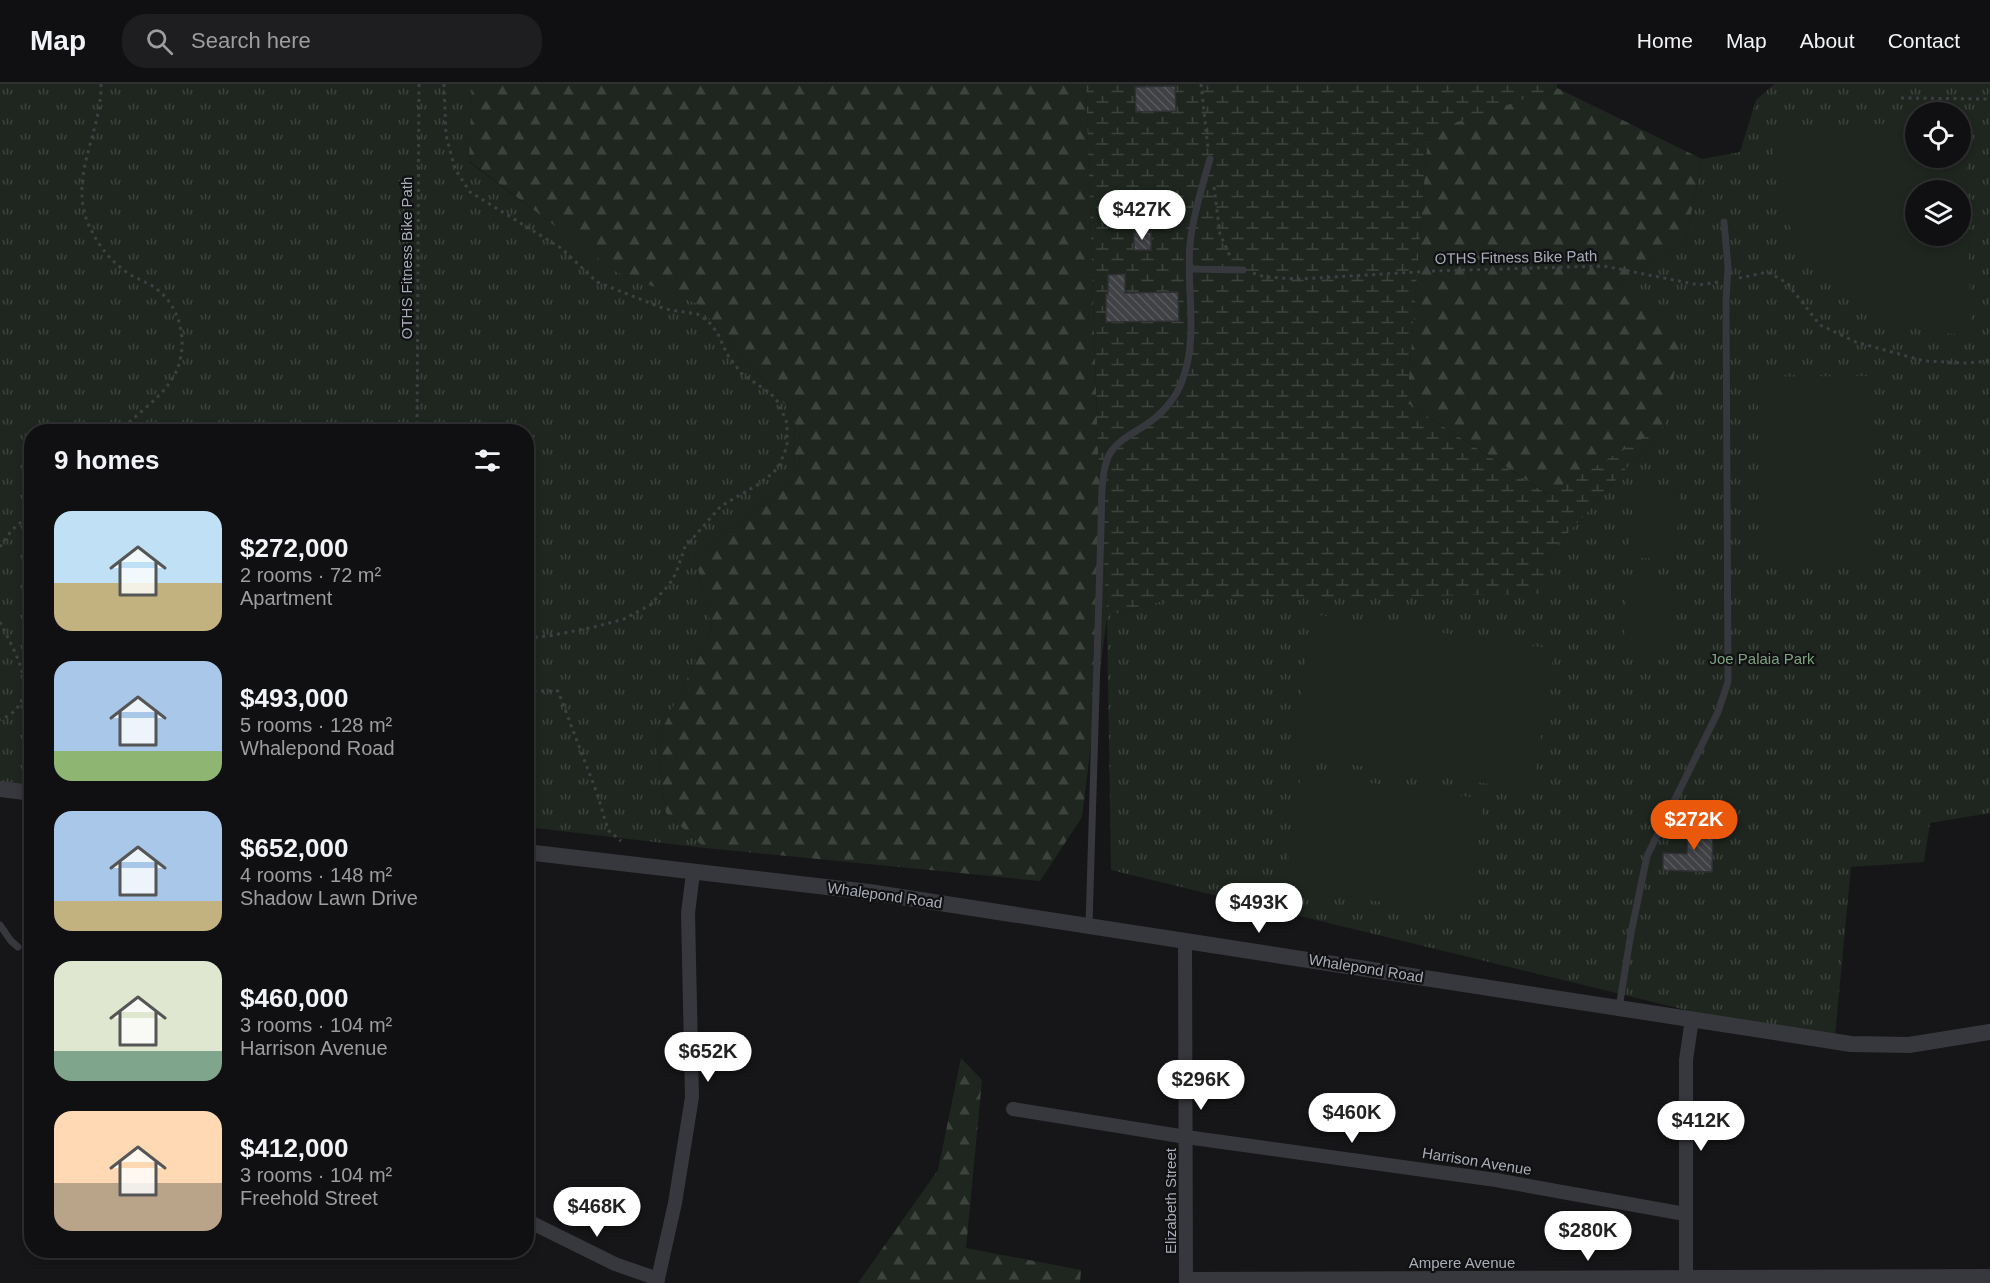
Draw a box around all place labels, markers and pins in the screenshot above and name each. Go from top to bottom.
pin: $427K [1100,190,1184,241]
pin: $272K [1652,800,1736,851]
pin: $493K [1217,883,1301,934]
pin: $652K [666,1032,750,1083]
pin: $296K [1159,1060,1243,1111]
pin: $460K [1310,1093,1394,1144]
pin: $412K [1659,1101,1743,1152]
pin: $468K [555,1187,639,1238]
pin: $280K [1546,1211,1630,1262]

